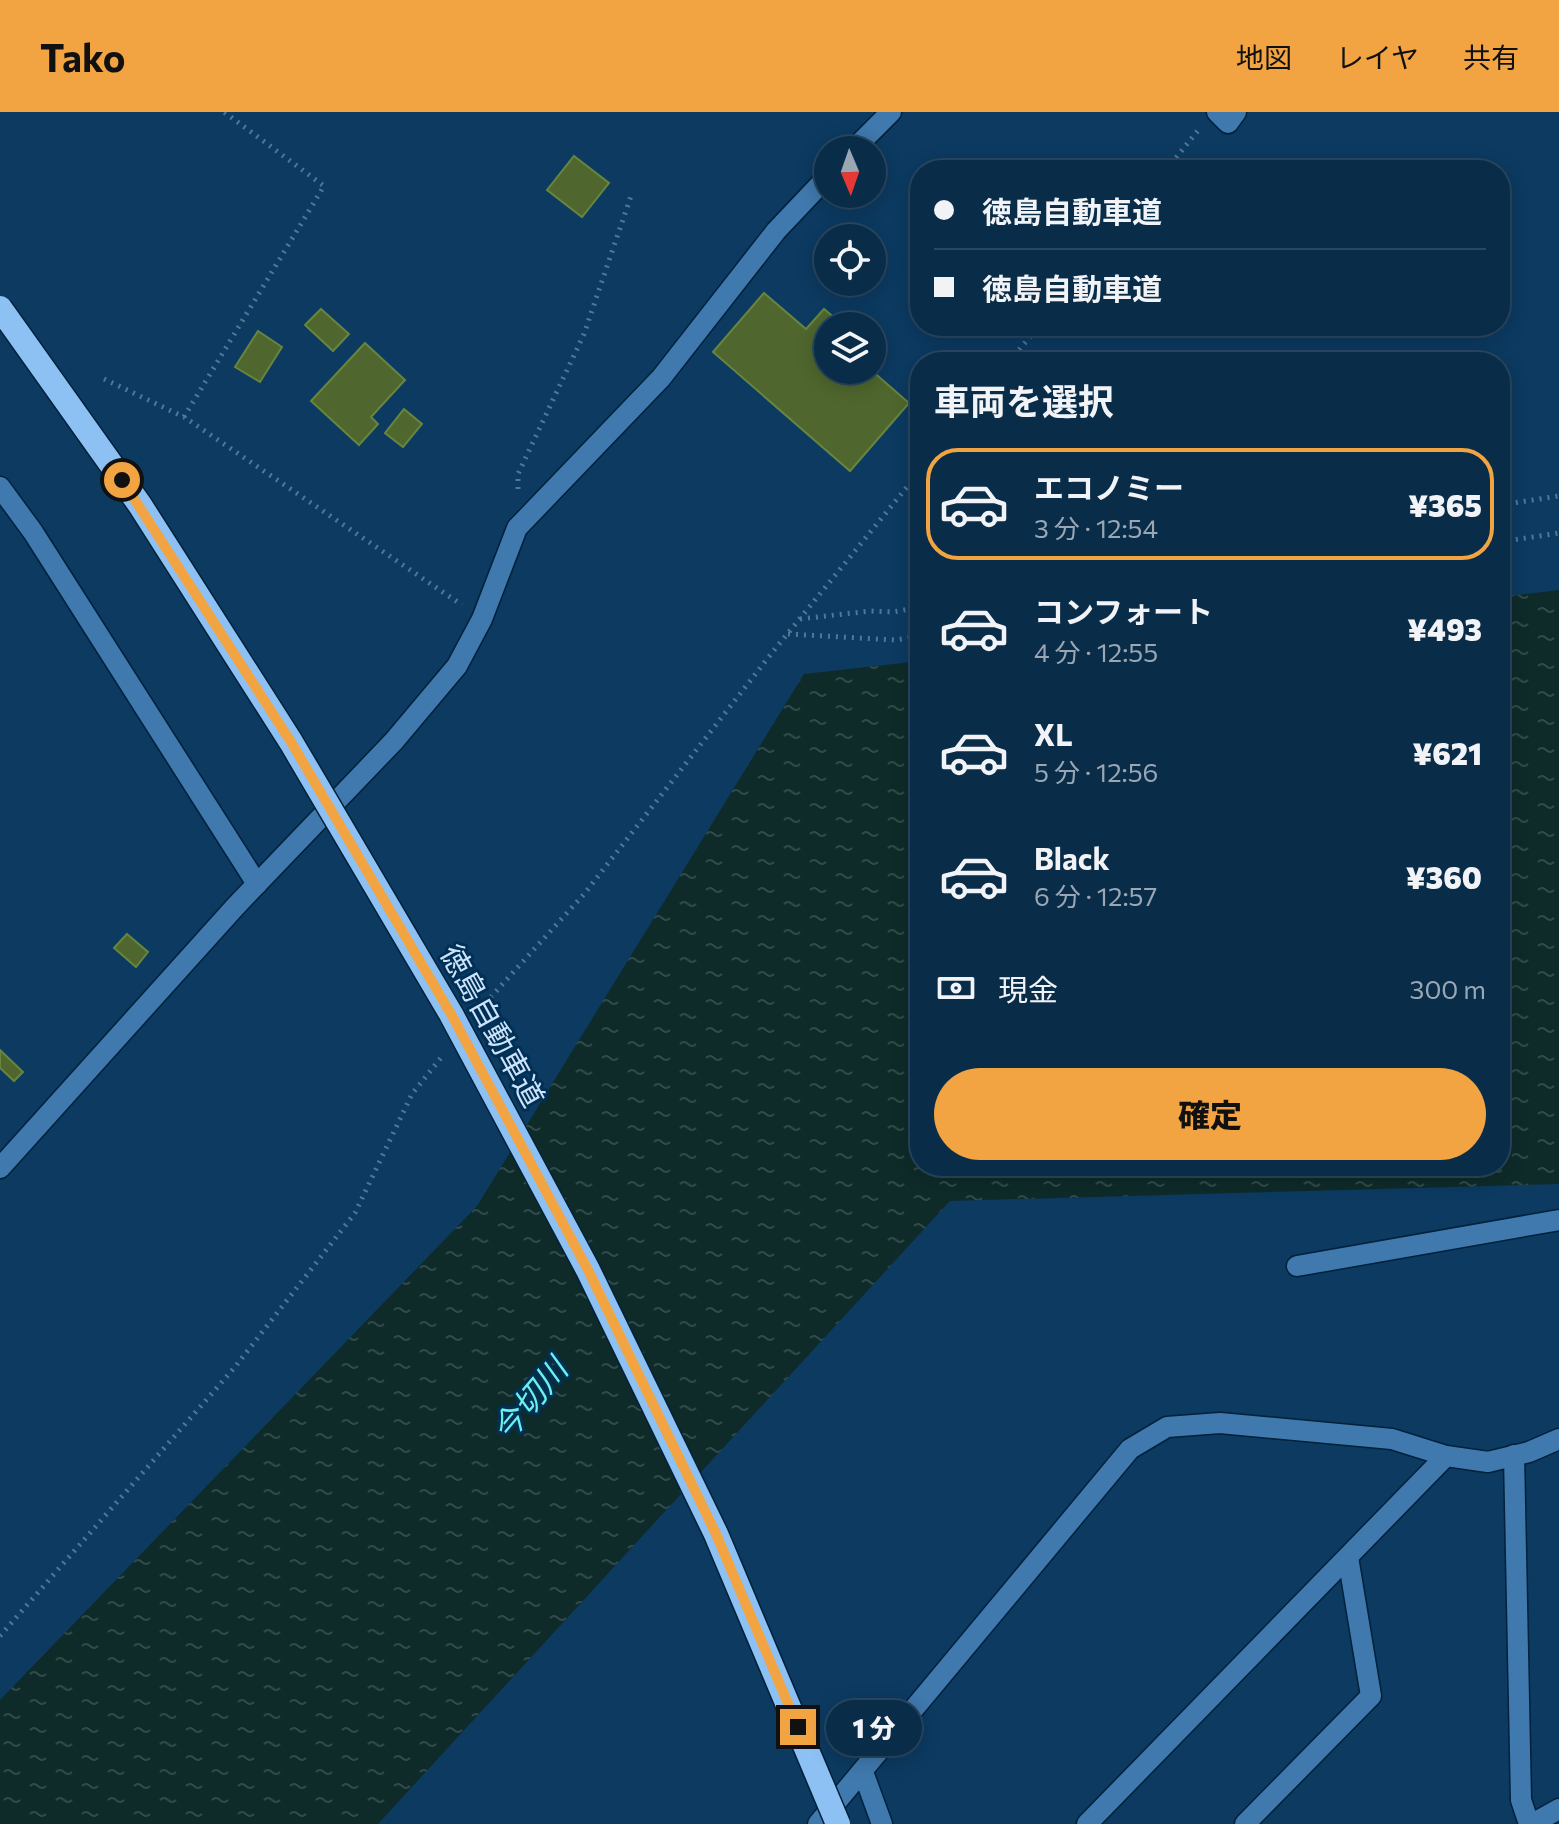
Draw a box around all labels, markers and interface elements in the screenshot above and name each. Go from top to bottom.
text: Tako [40,33,125,80]
text: 地図 [1236,40,1292,74]
text: レイヤ [1336,40,1419,74]
text: 共有 [1463,40,1519,74]
north arrow [814,136,886,208]
map controls [814,136,886,384]
text: 徳島自動車道 [982,192,1162,229]
button: locate [814,224,886,296]
text: 徳島自動車道 [982,269,1162,306]
button: layers [814,312,886,384]
text: 車両を選択 [934,378,1114,422]
route start [104,462,140,498]
icon: car [938,468,1010,540]
text: エコノミー [1034,468,1184,505]
text: ¥365 [1408,486,1482,523]
text: 3 分 · 12:54 [1034,512,1158,543]
icon: car [938,592,1010,664]
text: コンフォート [1034,592,1213,629]
text: ¥493 [1407,610,1482,647]
text: 4 分 · 12:55 [1034,636,1158,667]
text: XL [1034,715,1073,752]
icon: car [938,716,1010,788]
text: ¥621 [1413,734,1482,771]
text: 5 分 · 12:56 [1034,756,1158,787]
text: Black [1034,839,1110,876]
icon: car [938,840,1010,912]
text: ¥360 [1406,858,1482,895]
text: 6 分 · 12:57 [1034,880,1157,911]
street label: 徳島自動車道 [434,937,554,1112]
icon: cash [934,966,978,1010]
text: 現金 [998,970,1058,1007]
text: 300 m [1410,973,1486,1004]
button: 確定 [934,1068,1486,1160]
water label: 今切川 [482,1347,577,1448]
callout: 1 分 [826,1699,922,1755]
route end [780,1709,816,1745]
text: 1 分 [852,1712,896,1743]

